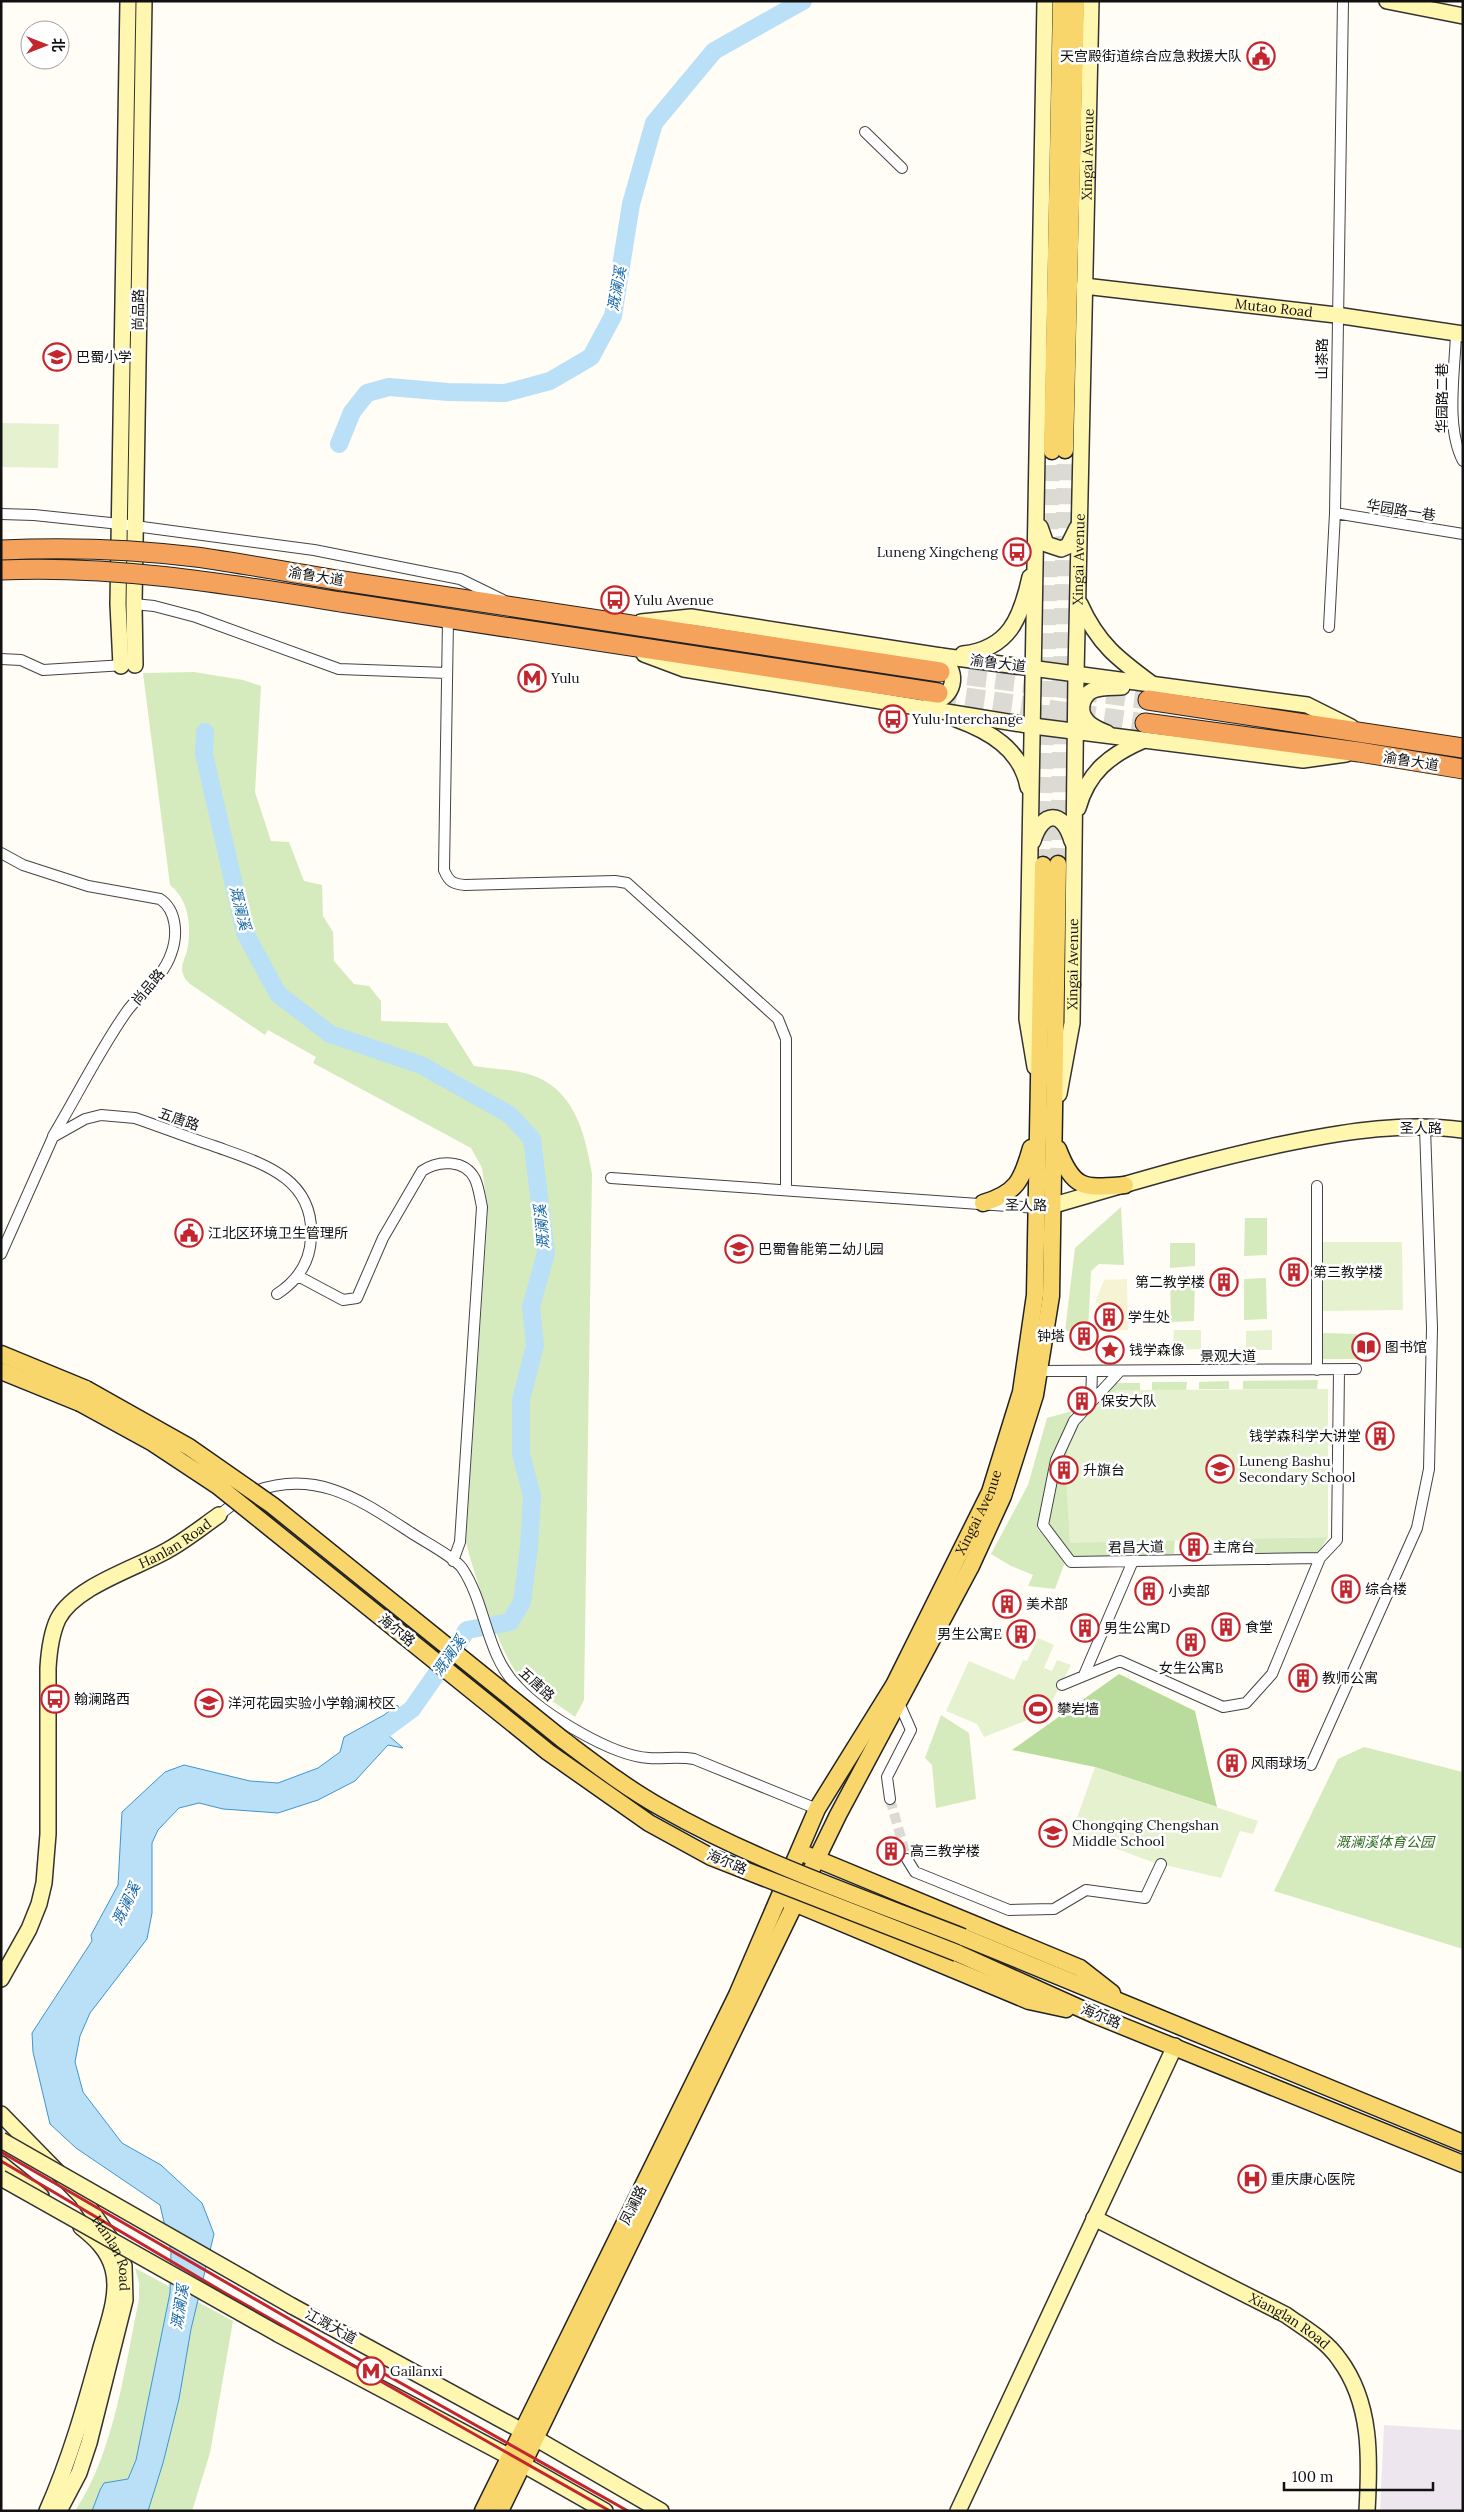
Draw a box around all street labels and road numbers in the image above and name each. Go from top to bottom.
street label: Xingai Avenue [1078,108,1098,200]
street label: 尚品路 [129,289,147,331]
street label: Mutao Road [1234,294,1314,321]
street label: 山茶路 [1313,338,1331,380]
street label: 华园路二巷 [1433,363,1451,433]
street label: 华园路一巷 [1365,496,1437,524]
street label: Xingai Avenue [1069,513,1089,605]
street label: 渝鲁大道 [287,563,345,589]
street label: 渝鲁大道 [969,651,1027,675]
street label: 渝鲁大道 [1382,748,1440,774]
street label: Xingai Avenue [1063,918,1082,1010]
street label: 尚品路 [128,965,168,1009]
street label: 五唐路 [156,1104,202,1134]
street label: 圣人路 [1400,1119,1442,1137]
street label: 圣人路 [1005,1196,1047,1214]
street label: 景观大道 [1200,1347,1256,1365]
street label: Xingai Avenue [951,1467,1005,1558]
street label: Hanlan Road [136,1515,215,1572]
street label: 君昌大道 [1108,1538,1164,1556]
street label: 海尔路 [375,1610,419,1650]
street label: 五唐路 [515,1663,559,1705]
street label: 海尔路 [704,1846,750,1878]
street label: 海尔路 [1078,2000,1124,2032]
street label: 凤澜路 [616,2182,650,2228]
street label: Hanlan Road [88,2212,134,2291]
street label: Xianglan Road [1246,2289,1334,2353]
street label: 江溉大道 [302,2305,360,2347]

